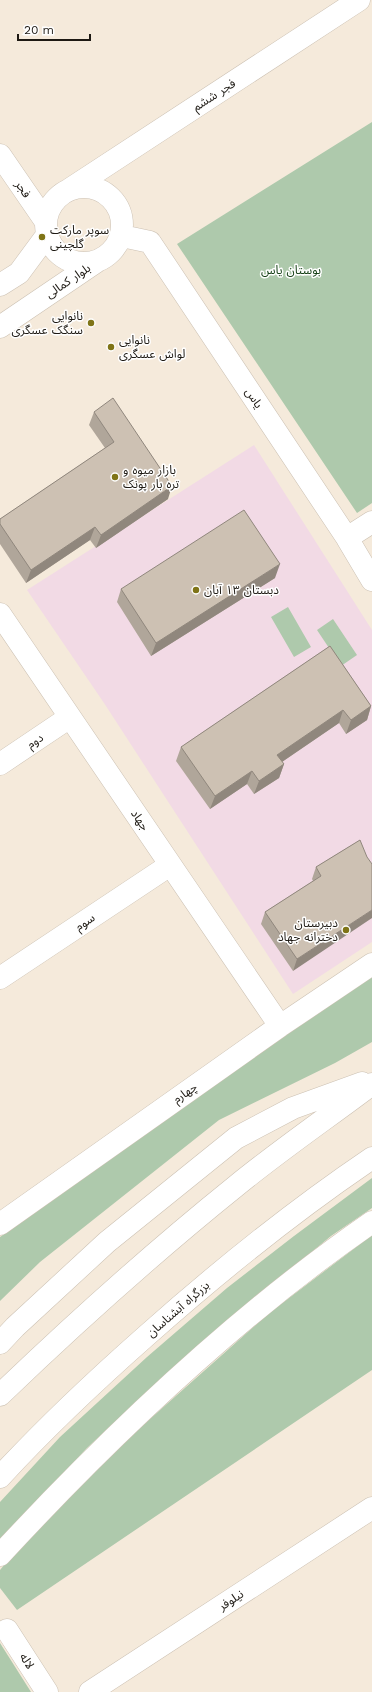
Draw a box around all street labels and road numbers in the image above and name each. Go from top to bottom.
street label: فجر ششم [190,76,239,116]
street label: فجر [12,177,34,200]
street label: بلوار کمالی [43,261,93,301]
street label: یاس [242,385,266,411]
street label: دوم [24,730,47,753]
street label: جهاد [128,807,152,833]
street label: سوم [72,910,99,935]
street label: چهارم [170,1080,201,1108]
street label: بزرگراه آبشناسان [144,1278,212,1340]
street label: نیلوفر [215,1587,246,1614]
street label: لاله [17,1651,37,1671]

